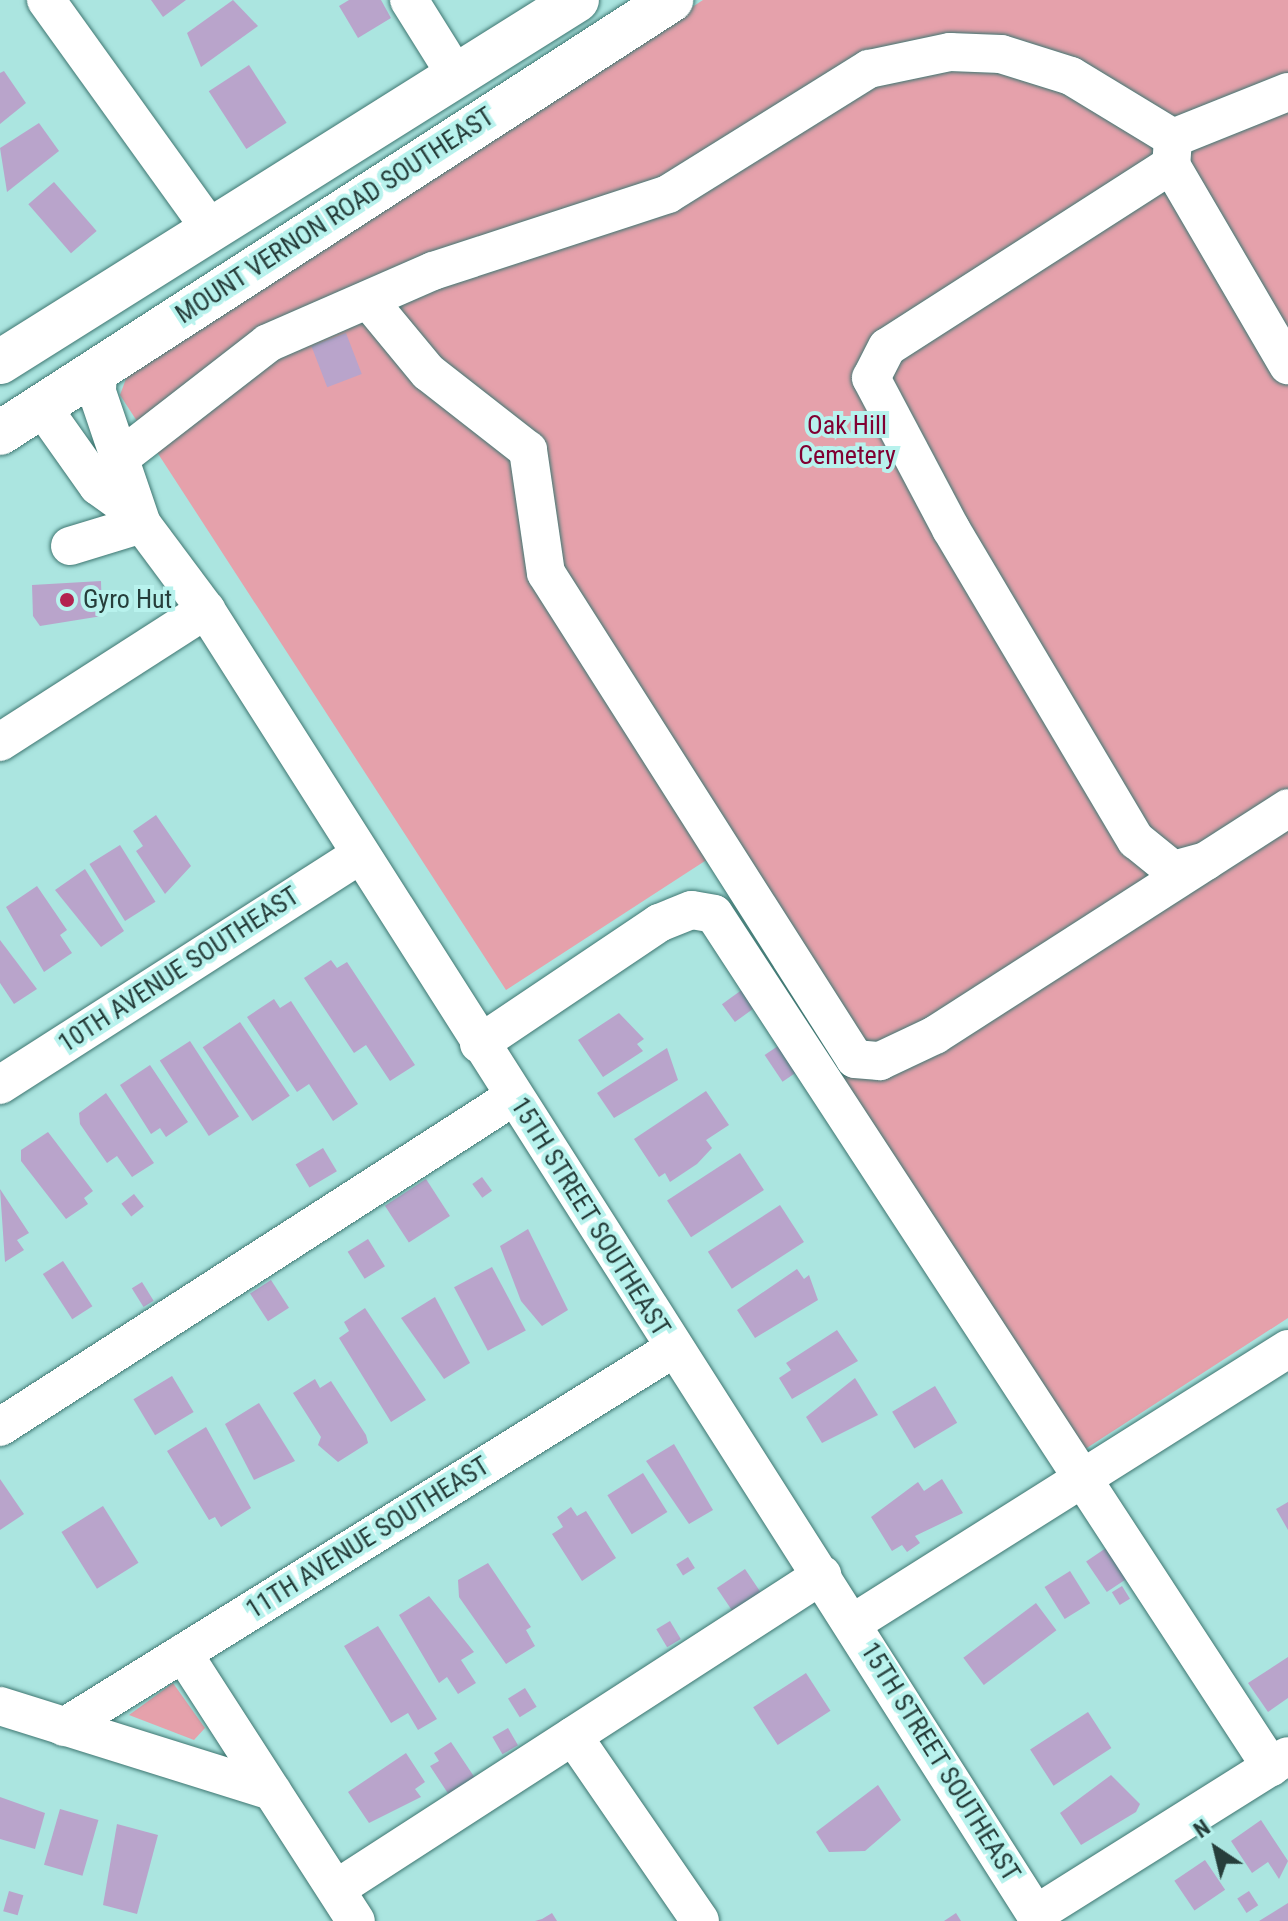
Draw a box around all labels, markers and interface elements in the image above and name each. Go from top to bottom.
street label: MOUNT VERNON ROAD SOUTHEAST [170,101,500,331]
park label: Oak Hill Cemetery [798,410,896,472]
place label: Gyro Hut [83,584,172,616]
marker: Gyro Hut [58,591,76,609]
street label: 10TH AVENUE SOUTHEAST [53,881,305,1059]
street label: 15TH STREET SOUTHEAST [504,1092,676,1342]
street label: 11TH AVENUE SOUTHEAST [241,1450,495,1626]
street label: 15TH STREET SOUTHEAST [854,1637,1026,1887]
north arrow [1176,1809,1256,1889]
text: N [1189,1815,1215,1843]

